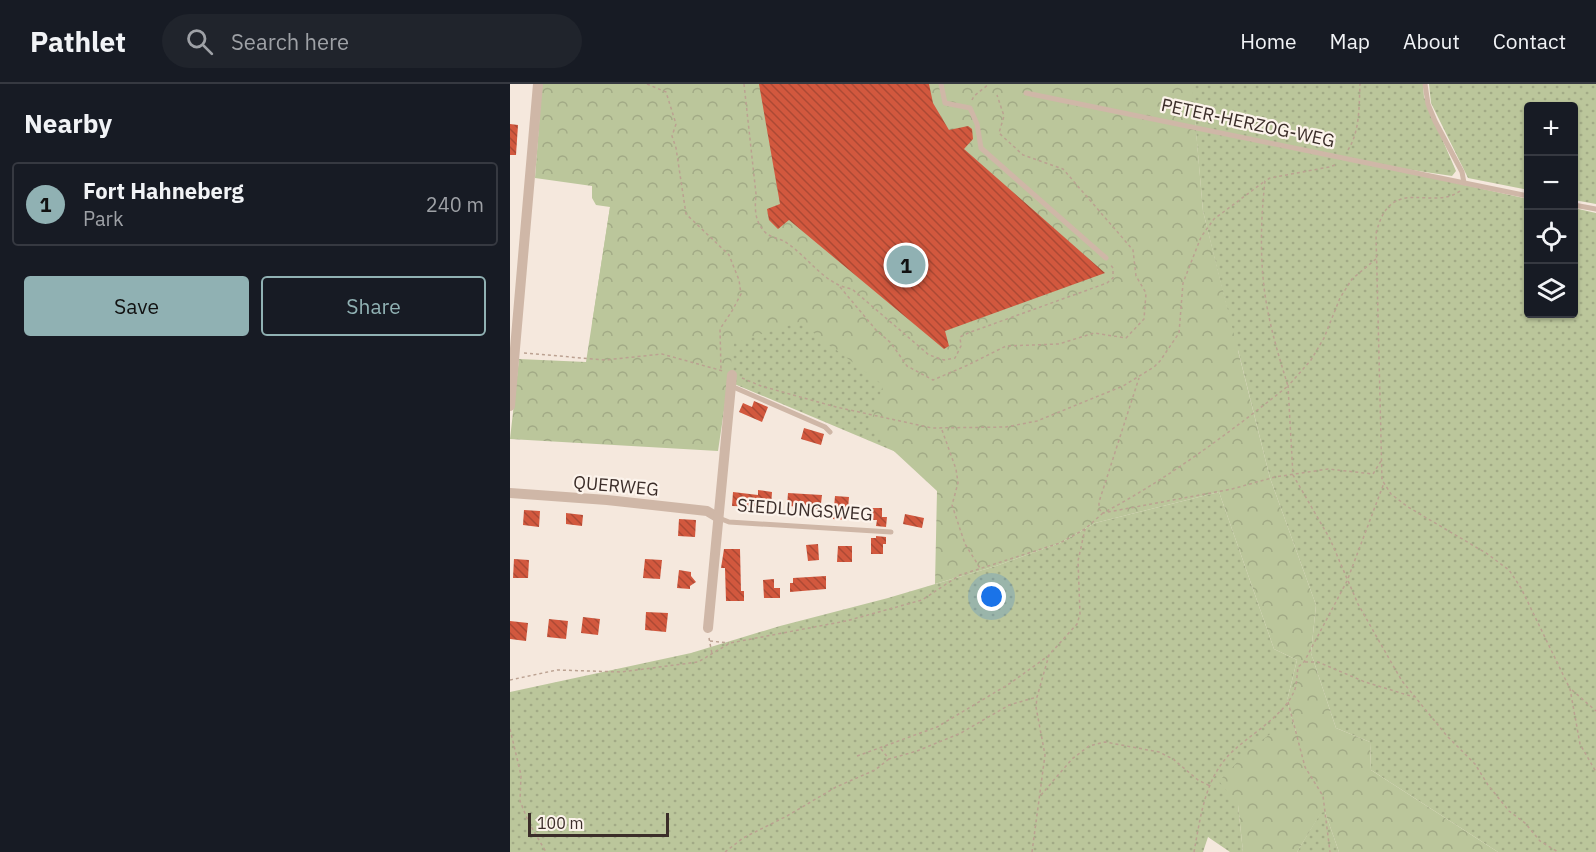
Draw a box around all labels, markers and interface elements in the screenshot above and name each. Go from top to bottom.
search box [162,14,582,68]
text: Pathlet [30,23,126,60]
icon: search [183,25,216,58]
text: Search here [231,27,349,56]
text: Home [1240,27,1297,55]
text: Map [1330,27,1370,55]
text: About [1403,27,1460,55]
text: Contact [1493,27,1566,55]
street label: PETER-HERZOG-WEG [1159,93,1337,152]
map controls [1524,102,1578,318]
button: + [1524,102,1578,156]
text: Nearby [24,106,112,140]
button: − [1524,156,1578,210]
text: Fort Hahneberg [83,176,244,205]
text: 1 [40,191,52,218]
text: 240 m [426,191,484,218]
text: Park [83,205,123,232]
button: locate [1524,210,1578,264]
pin: 1 [886,242,926,288]
button: layers [1524,264,1578,318]
button: Save [24,276,249,336]
button: Share [261,276,486,336]
street label: QUERWEG [572,470,660,501]
street label: SIEDLUNGSWEG [737,493,874,526]
your location [977,582,1006,611]
scale bar [528,810,669,838]
text: 100 m [537,813,584,833]

